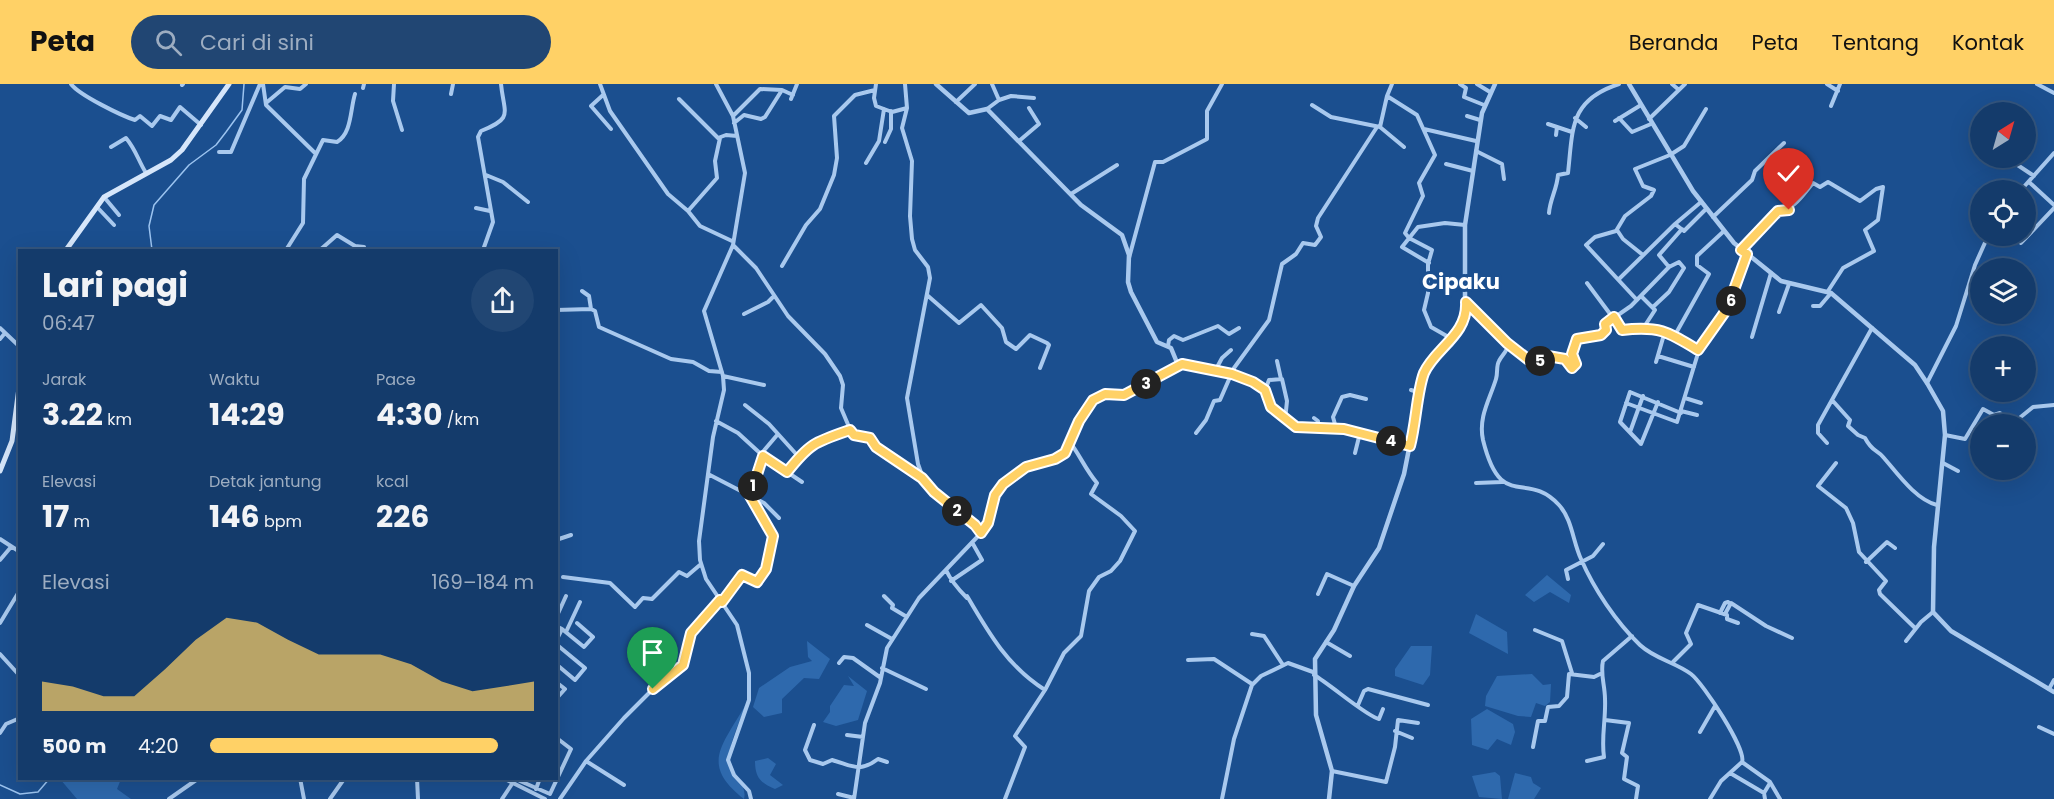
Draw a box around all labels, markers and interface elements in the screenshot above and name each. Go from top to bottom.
search box [131,15,551,69]
text: Peta [30,22,95,61]
icon: search [152,26,185,59]
text: Cari di sini [200,27,314,58]
text: Beranda [1629,28,1719,57]
text: Peta [1752,28,1799,57]
text: Tentang [1832,28,1919,57]
text: Kontak [1952,28,2024,57]
north arrow [1970,102,2036,168]
map controls [1970,102,2036,480]
pin [1763,148,1814,210]
icon: check [1772,157,1805,190]
button: locate [1970,180,2036,246]
button: layers [1970,258,2036,324]
text: Lari pagi [42,262,188,309]
district label: Cipaku [1422,267,1500,296]
button: share [471,269,534,332]
pin: 6 [1716,286,1746,316]
text: 6 [1726,289,1736,312]
text: 06:47 [42,309,95,337]
button: + [1970,336,2036,402]
pin: 5 [1525,346,1555,376]
text: 5 [1535,349,1545,372]
text: Jarak [42,368,86,391]
text: Waktu [209,368,260,391]
text: Pace [376,368,416,391]
pin: 3 [1131,369,1161,399]
text: 3 [1141,372,1151,395]
text: 3.22 [42,393,103,436]
text: 14:29 [209,393,285,436]
text: 4:30 [376,393,443,436]
text: km [103,408,132,431]
text: /km [443,408,479,431]
button: − [1970,414,2036,480]
pin: 4 [1376,426,1406,456]
text: 4 [1386,429,1396,452]
text: Elevasi [42,470,96,493]
text: Detak jantung [209,470,322,493]
text: kcal [376,470,409,493]
pin: 1 [738,471,768,501]
text: 1 [750,474,756,497]
text: 17 [42,495,69,538]
text: 146 [209,495,260,538]
text: 226 [376,495,429,538]
pin: 2 [942,496,972,526]
text: 2 [952,499,962,522]
text: m [69,510,90,533]
text: bpm [260,510,302,533]
text: Elevasi [42,568,110,596]
text: 169–184 m [431,568,534,596]
pin [627,627,678,689]
icon: arrive [636,636,669,669]
text: 500 m [42,732,107,760]
text: 4:20 [138,732,179,760]

